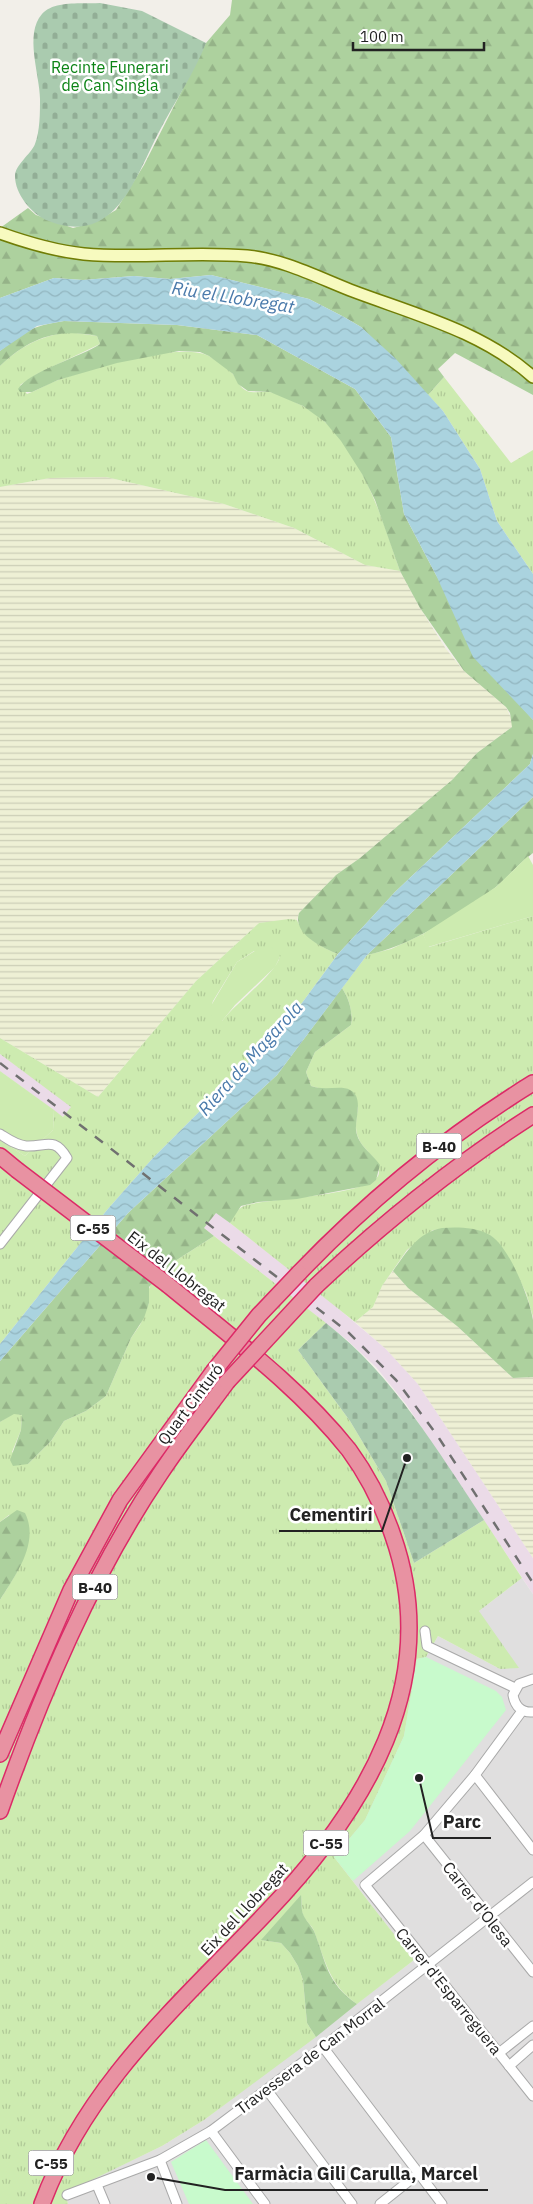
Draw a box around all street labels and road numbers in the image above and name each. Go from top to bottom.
road number: B-40 [416,1134,462,1158]
road number: C-55 [70,1216,116,1240]
street label: Eix del Llobregat [124,1226,230,1316]
street label: Quart Cinturó [153,1359,227,1449]
road number: B-40 [72,1574,118,1600]
road number: C-55 [304,1830,348,1856]
street label: Carrer d'Olesa [439,1858,518,1951]
street label: Eix del Llobregat [196,1859,292,1959]
street label: Carrer d'Esparreguera [392,1923,507,2059]
street label: Travessera de Can Morral [232,1993,388,2119]
road number: C-55 [28,2150,74,2176]

